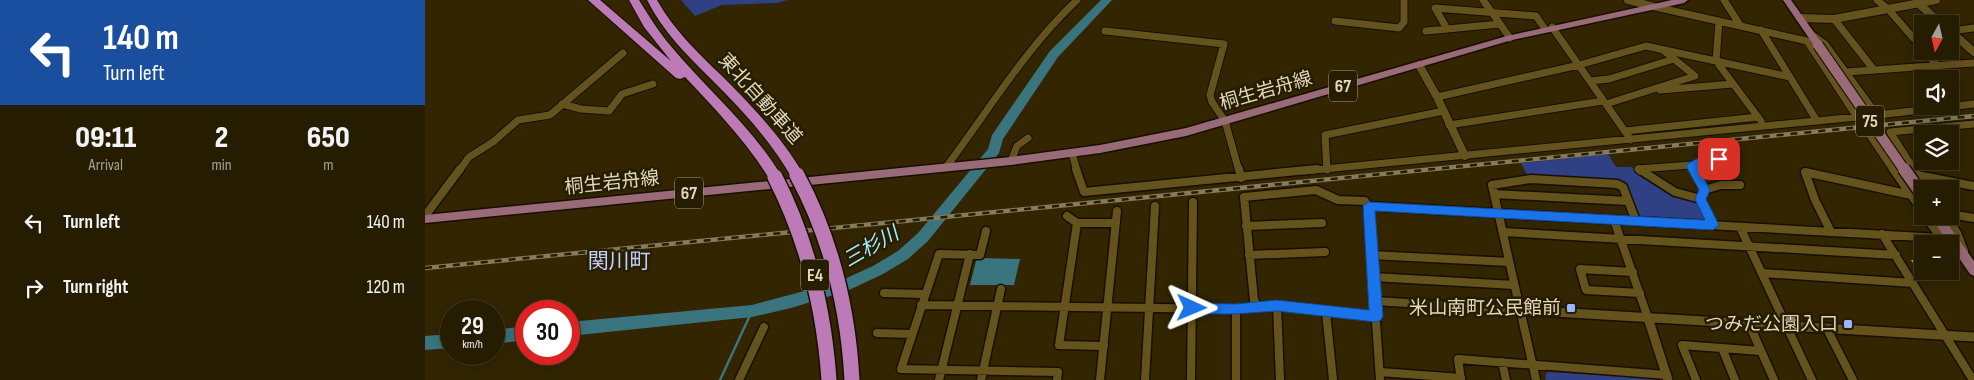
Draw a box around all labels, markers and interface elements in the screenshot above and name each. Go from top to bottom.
north arrow [1914,15,1959,60]
map controls [1914,15,1959,280]
text: 140 m [103,17,179,60]
icon: left [20,20,85,85]
street label: 東北自動車道 [713,49,807,149]
text: Turn left [103,60,165,87]
street label: 桐生岩舟線 [1217,67,1315,115]
road number: 67 [1329,70,1357,102]
button: sound [1914,70,1959,115]
road number: 75 [1856,105,1884,136]
text: 09:11 [75,120,136,156]
text: 2 [215,120,228,156]
text: 650 [307,120,350,156]
button: layers [1914,125,1959,170]
pin [1698,138,1740,180]
icon: arrive [1705,145,1733,173]
text: Arrival [89,156,123,175]
text: min [212,156,232,175]
text: m [323,156,333,175]
street label: 桐生岩舟線 [564,167,660,199]
road number: 67 [675,178,703,208]
button: + [1914,180,1959,225]
icon: left [20,209,48,237]
text: Turn left [63,211,120,234]
text: 140 m [367,211,405,234]
water label: 三杉川 [839,221,905,272]
button: − [1914,235,1959,280]
district label: 関川町 [588,249,651,274]
road number: E4 [801,260,829,290]
icon: right [20,274,48,302]
text: Turn right [63,276,128,299]
text: 120 m [367,276,405,299]
position arrow [1165,281,1217,333]
place label: 米山南町公民館前 [1409,297,1561,320]
speed limit sign: 30 [515,300,580,365]
marker: 米山南町公民館前 [1565,302,1577,314]
text: 29 [461,311,484,342]
place label: つみだ公園入口 [1705,313,1838,336]
marker: つみだ公園入口 [1842,318,1854,330]
text: km/h [462,337,483,352]

